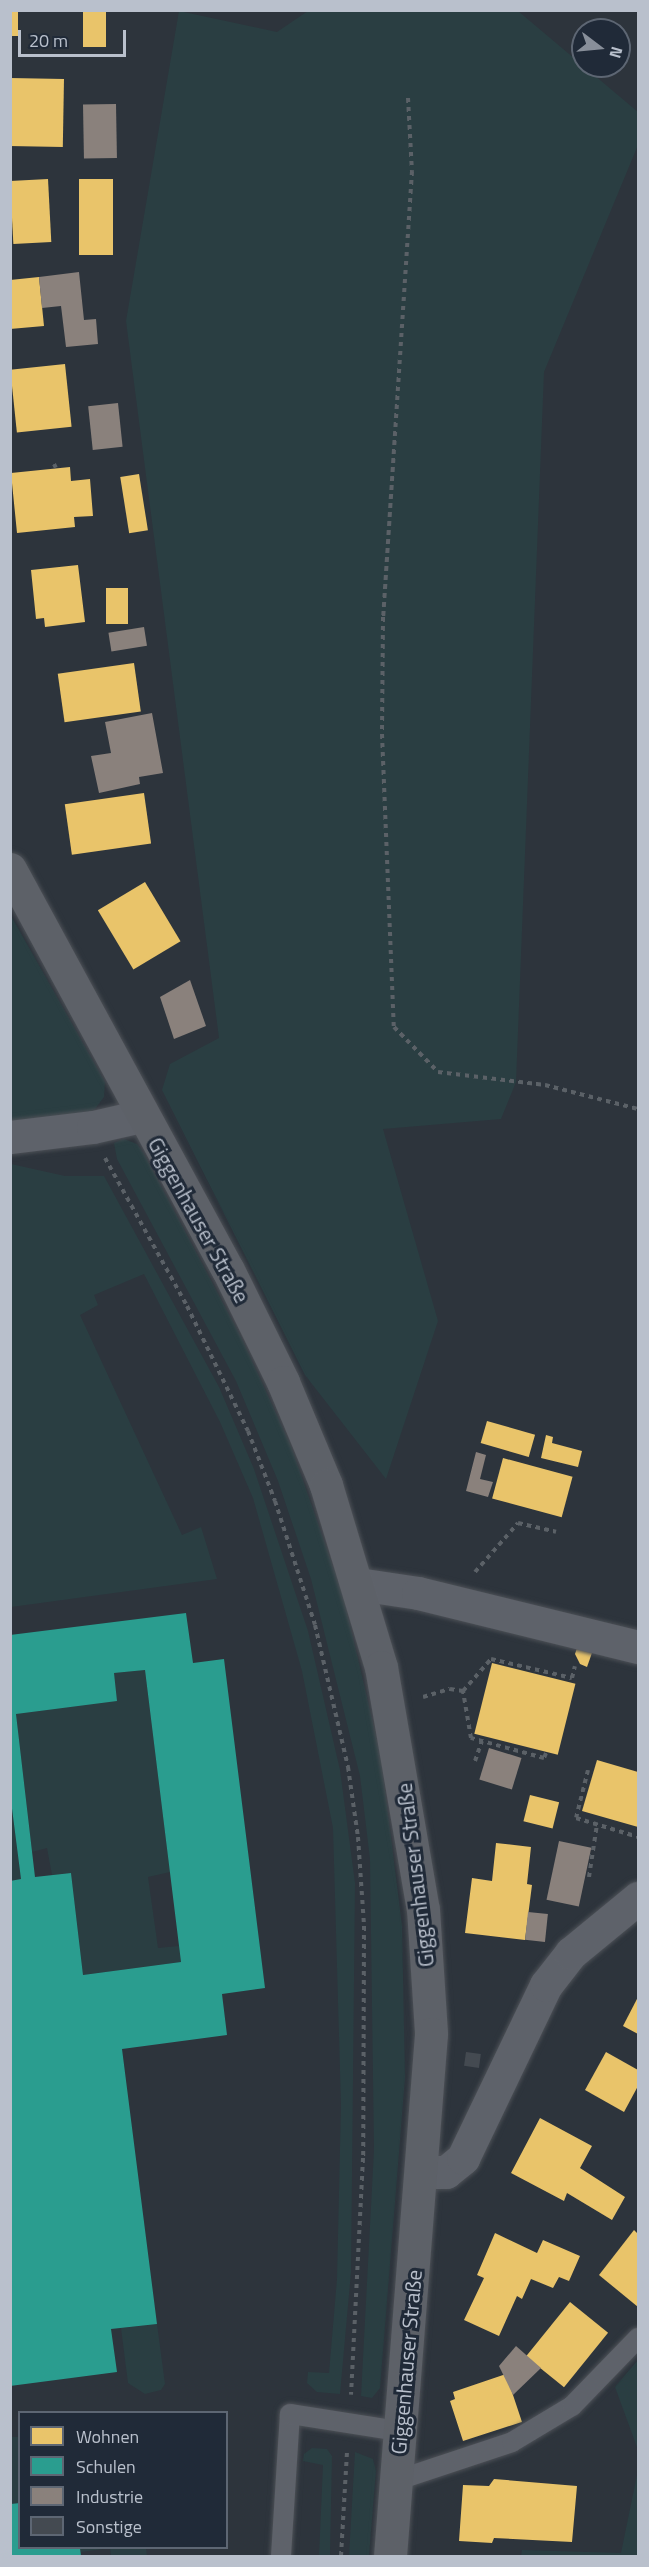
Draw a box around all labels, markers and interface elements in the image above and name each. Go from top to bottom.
scale bar [21,18,129,56]
north arrow [571,18,631,78]
text: 20 m [29,27,68,54]
text: N [603,44,629,61]
street label: Giggenhauser Straße [143,1133,255,1307]
street label: Giggenhauser Straße [391,1782,439,1968]
street label: Giggenhauser Straße [385,2269,427,2455]
legend [18,2411,228,2549]
text: Wohnen [76,2423,139,2450]
text: Schulen [76,2453,136,2480]
text: Industrie [76,2483,143,2510]
text: Sonstige [76,2513,142,2540]

